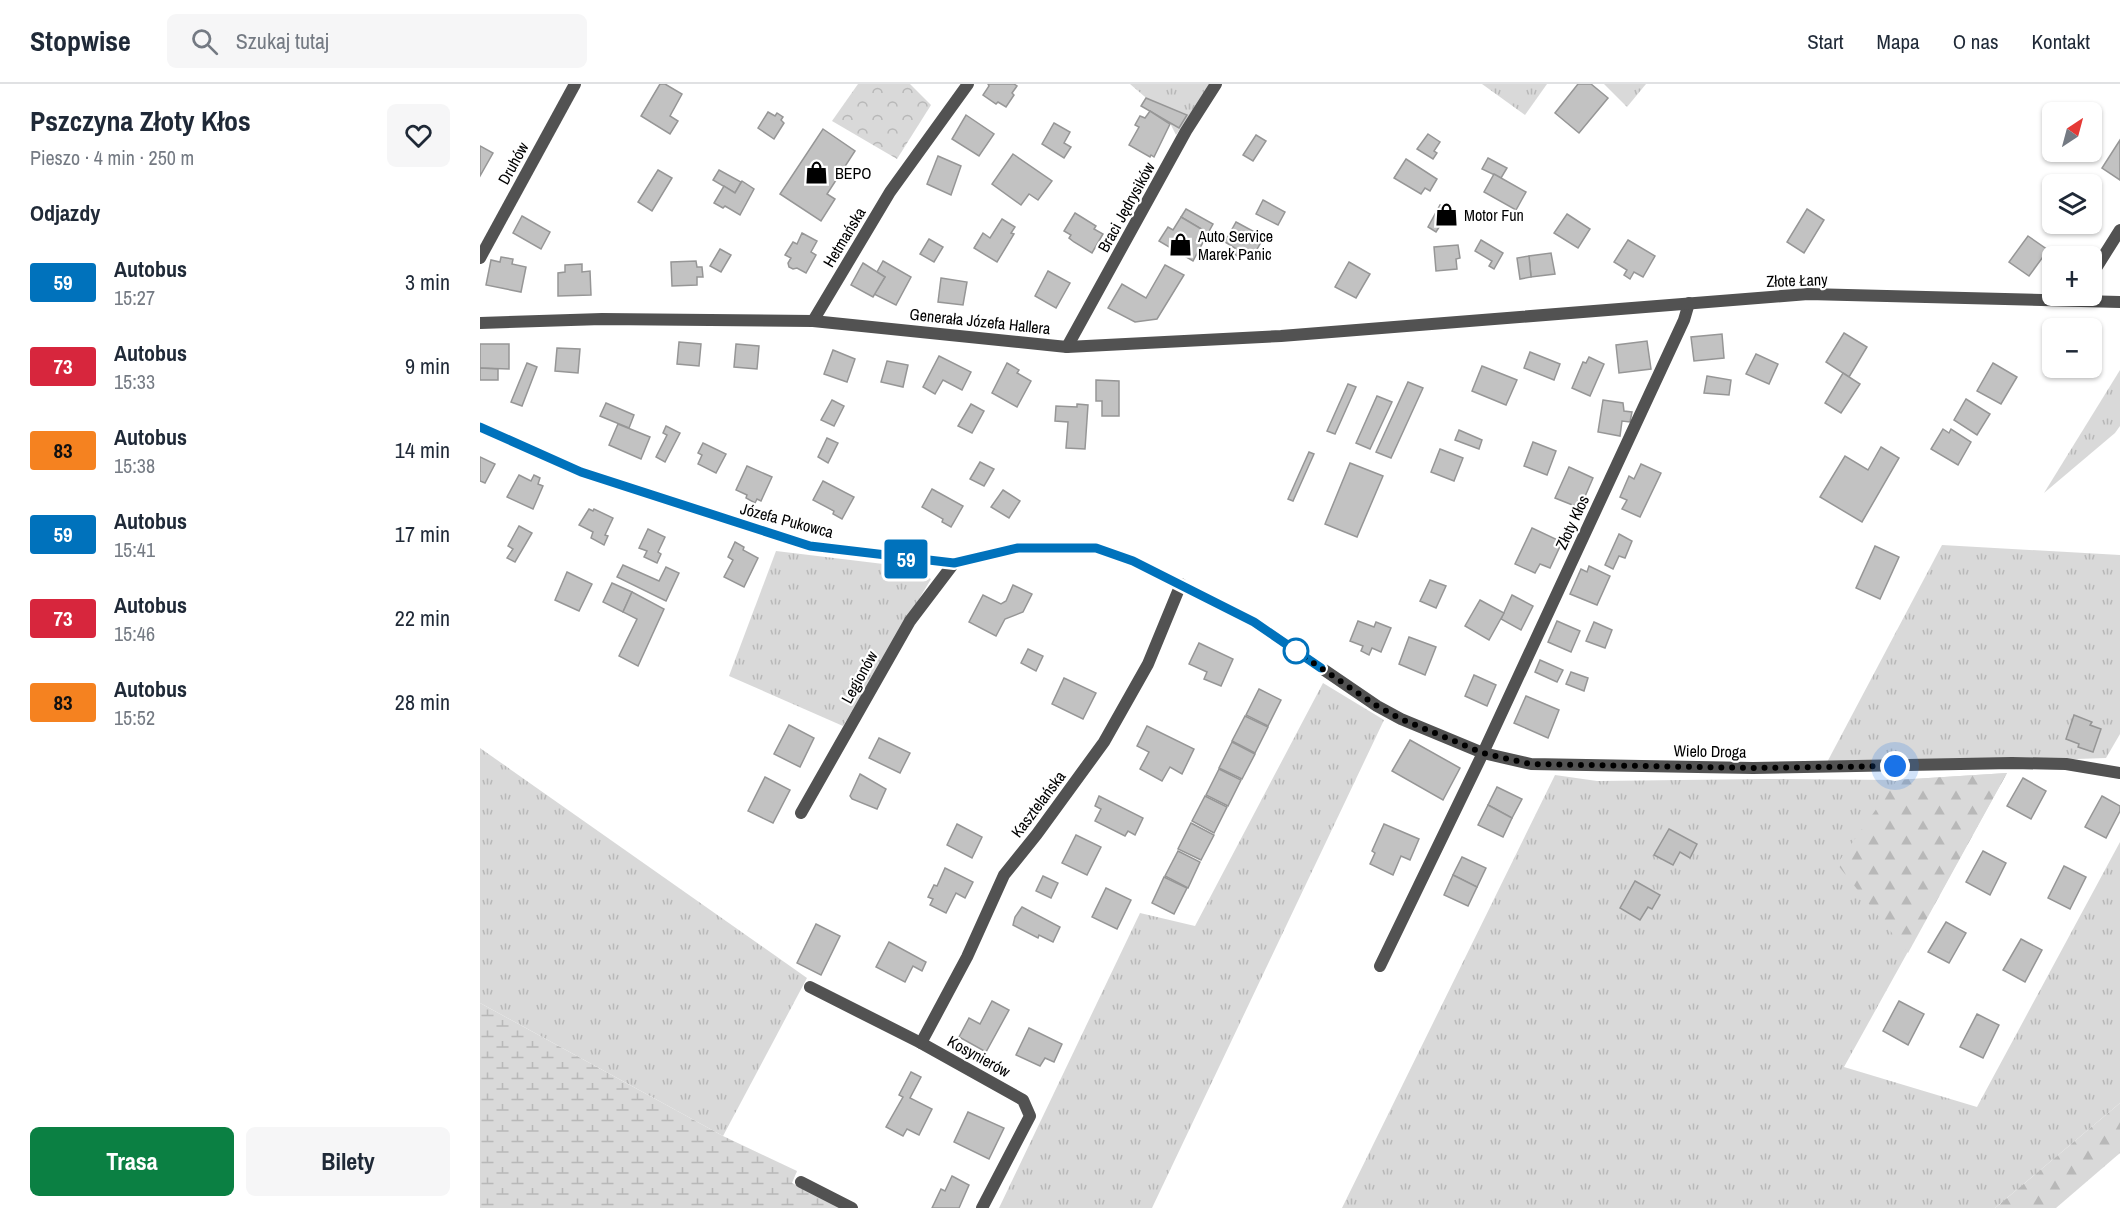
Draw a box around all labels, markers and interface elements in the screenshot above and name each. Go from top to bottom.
search box [167,14,587,68]
text: Stopwise [30,22,131,60]
icon: search [188,25,221,58]
text: Szukaj tutaj [236,26,329,56]
text: Start [1807,27,1844,56]
text: Mapa [1877,27,1920,56]
text: O nas [1953,27,1999,56]
text: Kontakt [2032,27,2090,56]
text: Pszczyna Złoty Kłos [30,102,251,140]
north arrow [2042,102,2102,162]
map controls [2042,102,2102,378]
button: heart [387,104,450,167]
street label: Druhów [492,137,534,188]
text: Pieszo · 4 min · 250 m [30,144,194,171]
street label: Braci Jędrysików [1092,158,1160,256]
shop icon: BEPO [804,160,830,186]
place label: BEPO [835,162,871,184]
button: layers [2042,174,2102,234]
text: Odjazdy [30,198,100,228]
street label: Hetmańska [817,202,871,271]
shop icon: Motor Fun [1433,202,1459,228]
place label: Motor Fun [1464,204,1524,226]
place label: Auto Service Marek Panic [1197,225,1273,265]
shop icon: Auto Service Marek Panic [1167,232,1193,258]
button: + [2042,246,2102,306]
text: Autobus [114,254,187,284]
text: 3 min [405,267,450,297]
text: 59 [53,268,73,297]
street label: Złote Łany [1766,268,1828,292]
text: 15:27 [114,284,155,311]
street label: Generała Józefa Hallera [908,303,1052,339]
button: − [2042,318,2102,378]
text: Autobus [114,338,187,368]
text: 9 min [405,351,450,381]
text: 73 [53,352,73,381]
text: 15:33 [114,368,155,395]
text: Autobus [114,422,187,452]
text: 14 min [395,435,450,465]
text: 83 [53,436,73,465]
text: 15:38 [114,452,155,479]
street label: Złoty Kłos [1550,491,1594,553]
street label: Józefa Pukowca [738,497,837,543]
text: Autobus [114,506,187,536]
text: 17 min [395,519,450,549]
text: 59 [53,520,73,549]
text: 15:41 [114,536,155,563]
line badge: 59 [879,540,933,578]
text: 59 [896,545,916,574]
text: Autobus [114,590,187,620]
text: 22 min [395,603,450,633]
text: 73 [53,604,73,633]
text: 15:46 [114,620,155,647]
unlabelled marker [1283,638,1309,664]
street label: Legionów [836,646,883,707]
text: Autobus [114,674,187,704]
text: 28 min [395,687,450,717]
text: 83 [53,688,73,717]
text: 15:52 [114,704,155,731]
street label: Wielo Droga [1673,739,1747,763]
your location [1880,751,1910,781]
street label: Kasztelańska [1006,766,1071,842]
street label: Kosynierów [944,1030,1015,1082]
button: Trasa [30,1127,234,1196]
button: Bilety [246,1127,450,1196]

